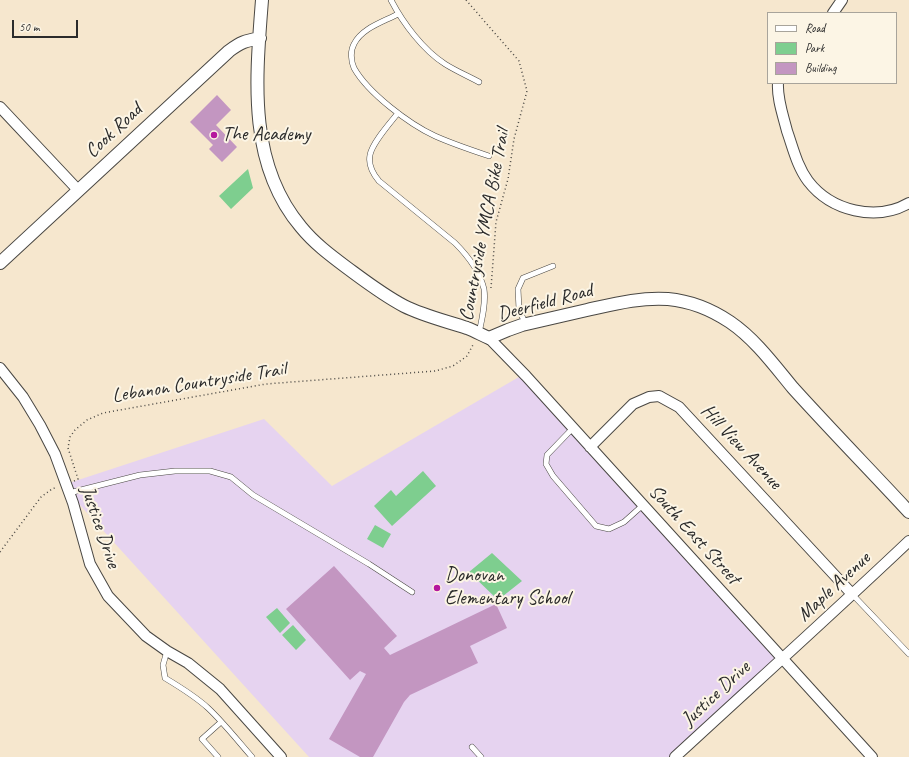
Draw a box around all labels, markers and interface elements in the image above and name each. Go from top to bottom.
scale bar [14,12,80,38]
legend [767,12,897,84]
text: 50 m [19,19,39,35]
text: Road [805,20,825,36]
text: Park [805,40,824,56]
text: Building [805,60,837,76]
street label: Cook Road [81,99,147,163]
place label: The Academy [222,123,310,147]
street label: Countryside YMCA Bike Trail [455,127,515,323]
marker: The Academy [209,130,219,140]
street label: Deerfield Road [495,279,595,327]
street label: Lebanon Countryside Trail [110,357,288,409]
street label: Hill View Avenue [695,399,787,495]
street label: South East Street [643,480,745,590]
street label: Justice Drive [75,483,125,571]
street label: Maple Avenue [792,547,876,627]
place label: Donovan Elementary School [445,564,570,611]
marker: Donovan Elementary School [432,583,442,593]
street label: Justice Drive [677,656,755,732]

